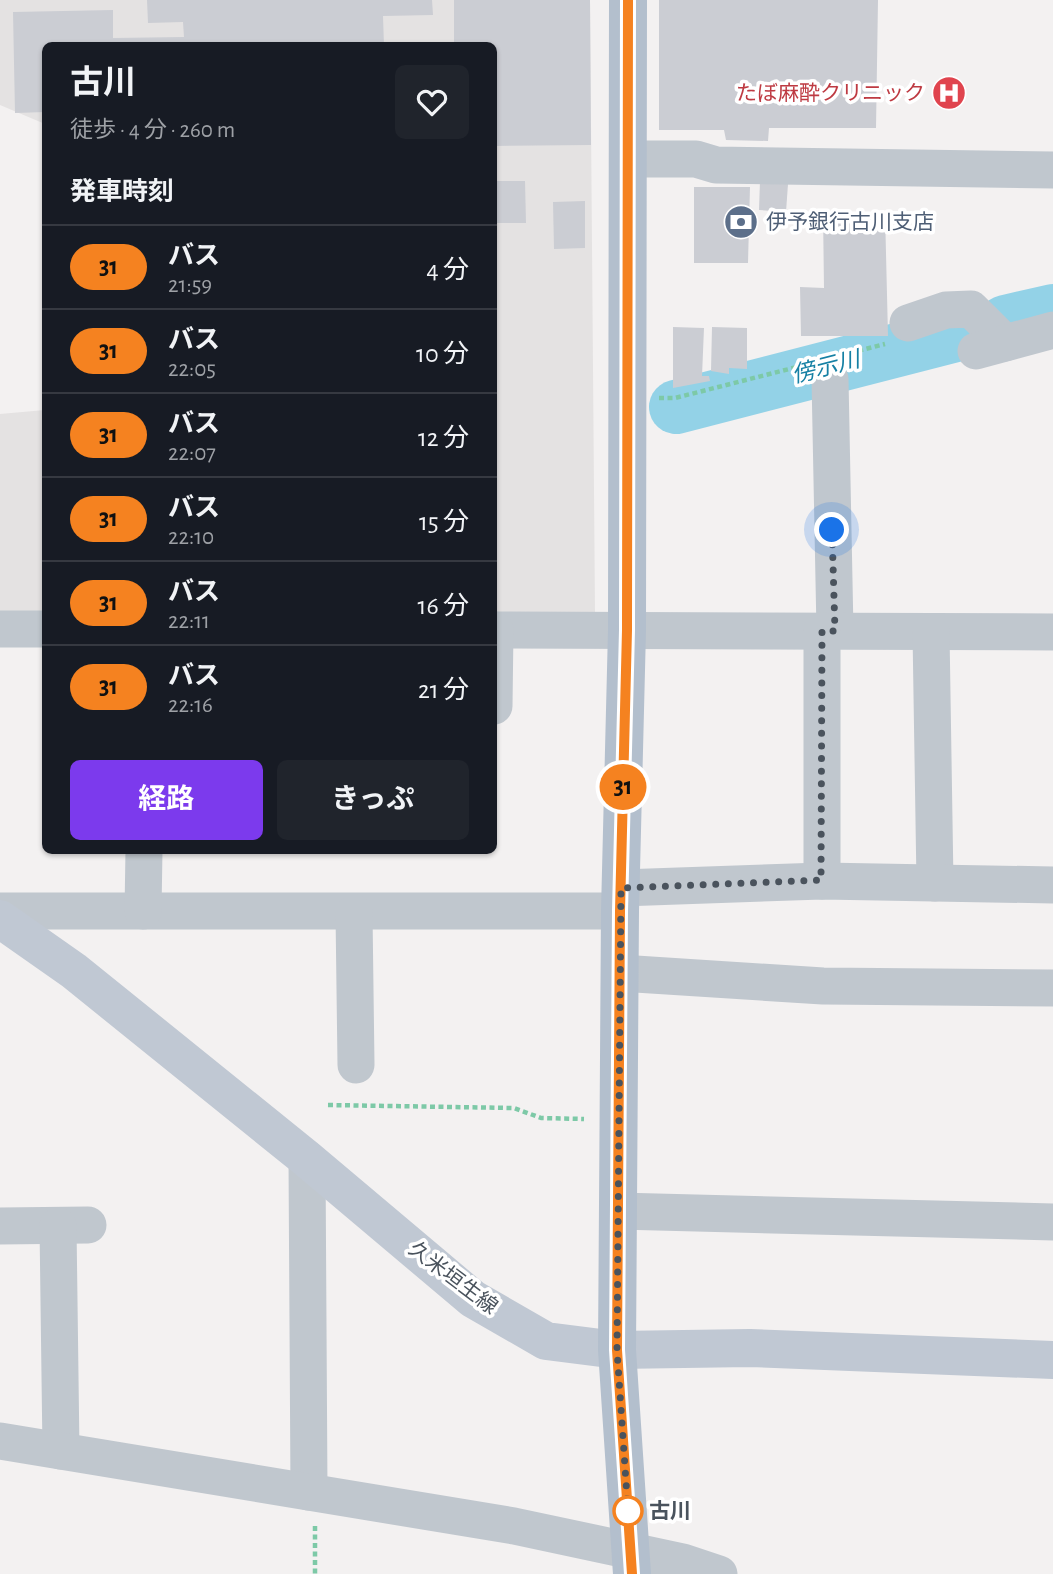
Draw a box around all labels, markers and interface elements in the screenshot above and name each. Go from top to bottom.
button: heart [395,65,469,139]
text: 古川 [70,67,136,100]
hospital icon: たぼ麻酔クリニック [930,74,968,112]
place label: たぼ麻酔クリニック [736,82,925,104]
text: 徒歩 · 4 分 · 260 m [70,119,235,142]
text: 発車時刻 [70,179,174,205]
bank icon: 伊予銀行古川支店 [722,203,760,241]
place label: 伊予銀行古川支店 [766,211,934,233]
text: バス [168,243,220,269]
text: 31 [99,255,118,279]
text: 4 分 [426,257,469,283]
text: 21:59 [168,274,212,297]
text: バス [168,327,220,353]
text: 31 [99,339,118,363]
text: 10 分 [416,341,469,367]
water label: 傍示川 [789,346,865,388]
text: 22:05 [168,358,216,381]
text: バス [168,411,220,437]
text: 31 [99,423,118,447]
text: 12 分 [418,425,469,451]
text: 22:07 [168,442,216,465]
text: バス [168,495,220,521]
text: 31 [99,507,118,531]
text: 15 分 [419,509,469,535]
your location [814,512,849,547]
text: 22:10 [168,526,214,549]
text: バス [168,579,220,605]
text: 31 [99,591,118,615]
text: 16 分 [418,593,469,619]
text: 22:11 [168,610,210,633]
text: バス [168,663,220,689]
text: 31 [99,675,118,699]
text: 21 分 [418,677,469,703]
text: 22:16 [168,694,213,717]
button: 経路 [70,760,263,840]
button: きっぷ [277,760,469,840]
line badge: 31 [592,764,654,810]
text: 31 [614,775,632,799]
street label: 久米垣生線 [405,1237,502,1318]
marker: 古川 [613,1496,643,1526]
place label: 古川 [649,1500,691,1522]

